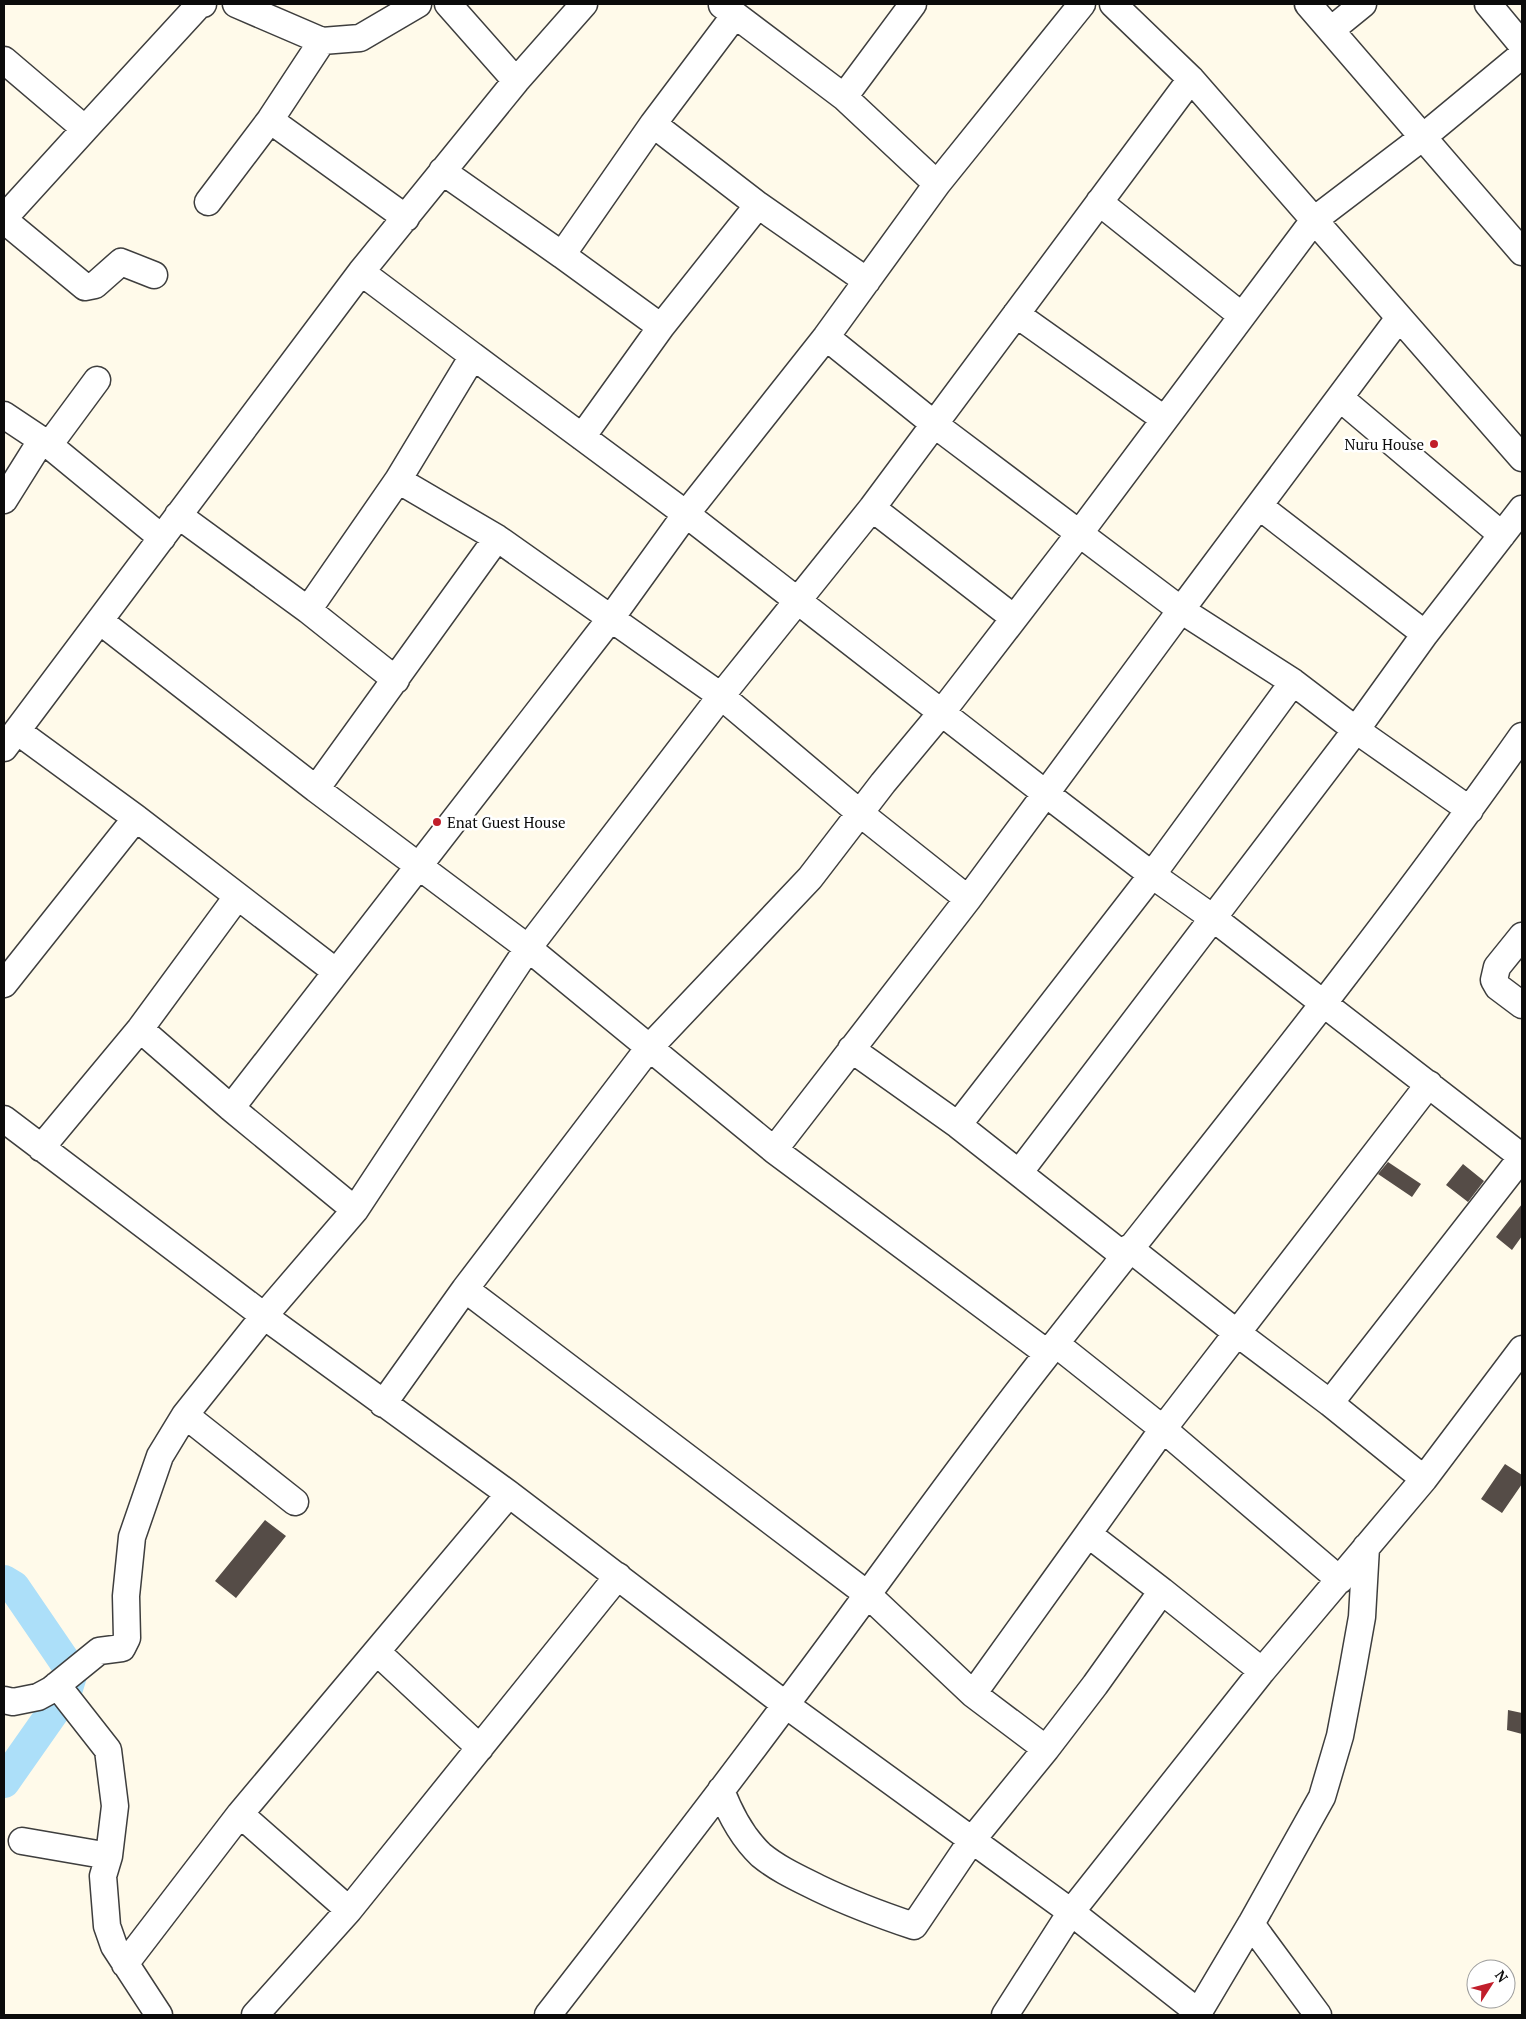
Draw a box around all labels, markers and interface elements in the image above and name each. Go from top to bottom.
place label: Nuru House [1345,434,1424,454]
marker: Nuru House [1428,438,1440,450]
place label: Enat Guest House [447,812,565,832]
marker: Enat Guest House [431,816,443,828]
north arrow [1466,1959,1516,2009]
text: N [1491,1966,1513,1986]

